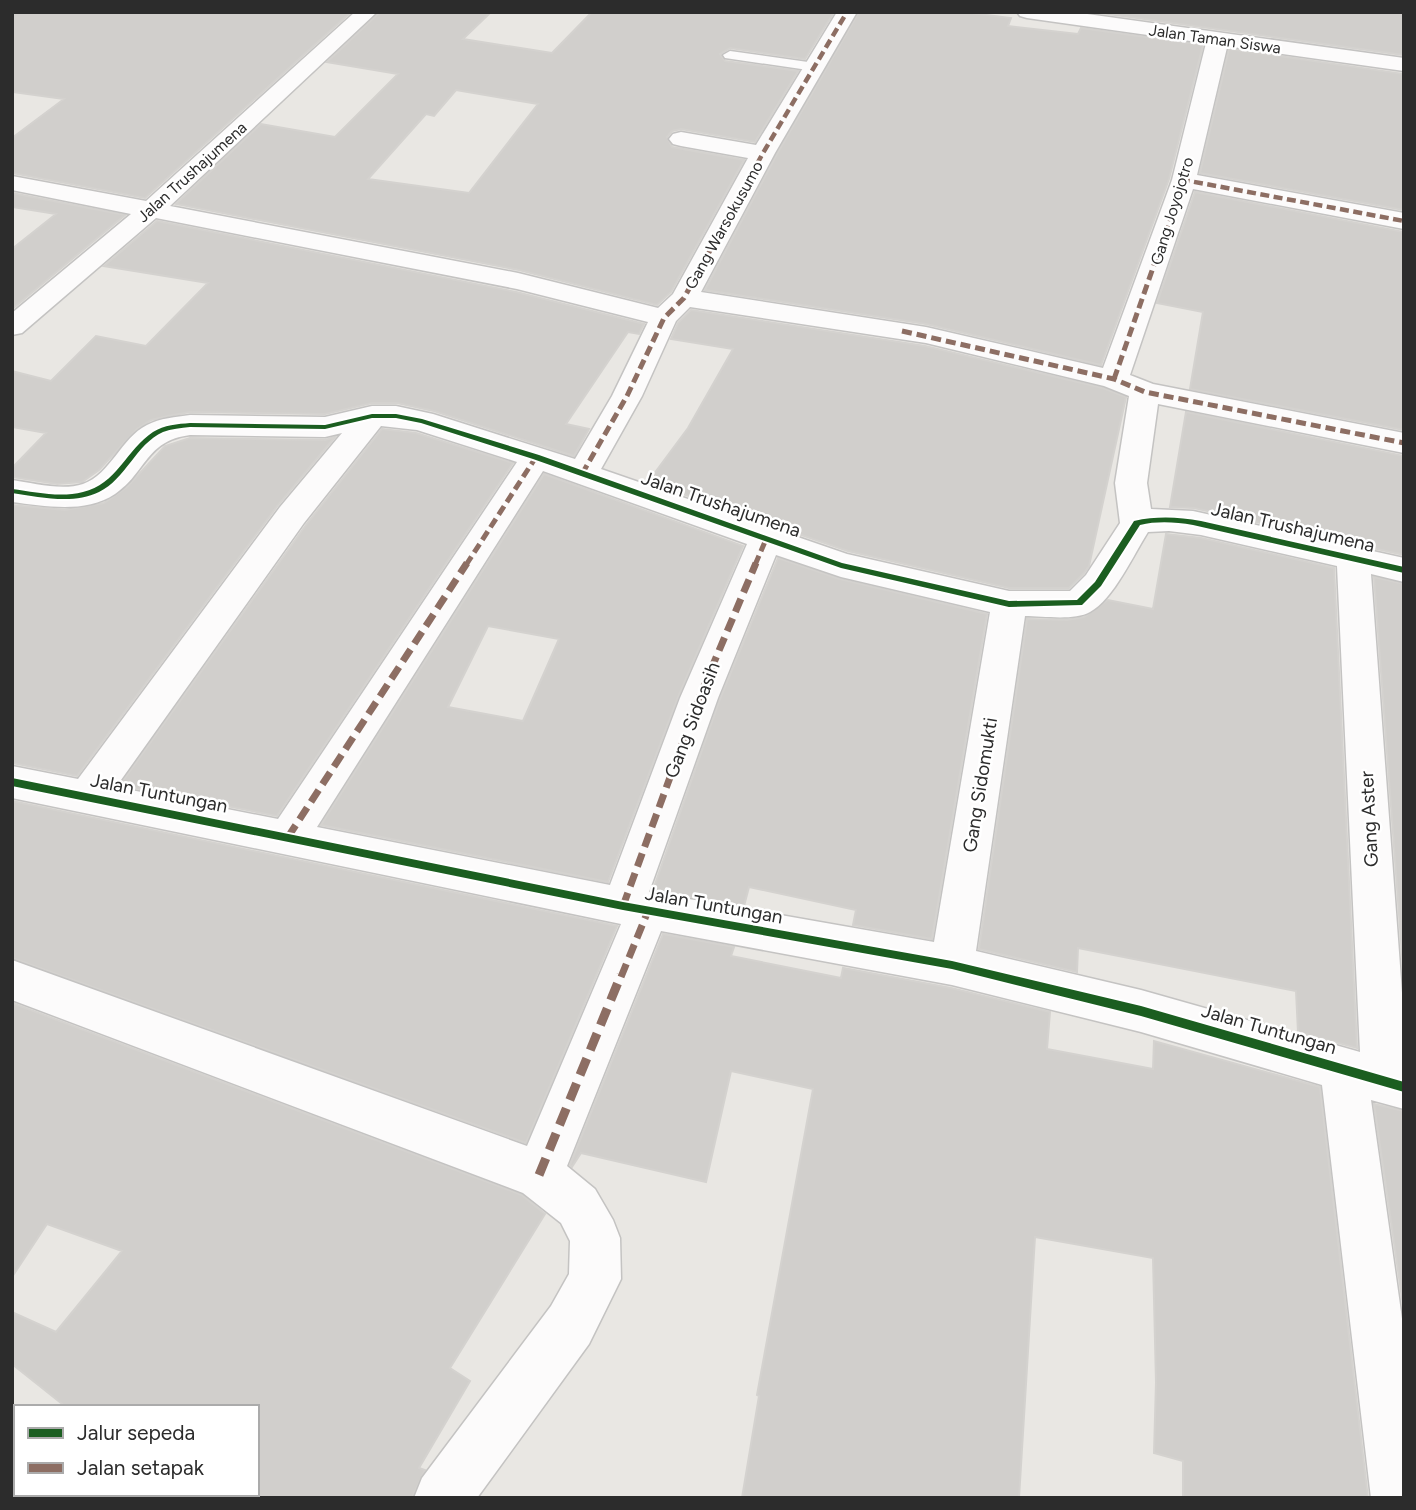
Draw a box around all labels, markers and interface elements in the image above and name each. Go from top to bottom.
street label: Jalan Taman Siswa [1148,20,1282,58]
street label: Jalan Trushajumena [133,118,251,226]
street label: Gang Joyojotro [1147,155,1197,267]
street label: Gang Warsokusumo [681,158,767,292]
street label: Jalan Trushajumena [638,466,804,542]
street label: Jalan Trushajumena [1209,497,1377,557]
street label: Gang Sidoasih [659,659,725,781]
street label: Gang Sidomukti [958,716,1002,854]
street label: Jalan Tuntungan [88,768,230,818]
street label: Gang Aster [1355,770,1383,868]
street label: Jalan Tuntungan [643,882,785,928]
street label: Jalan Tuntungan [1199,999,1339,1059]
legend [14,1405,259,1496]
text: Jalur sepeda [77,1420,195,1445]
text: Jalan setapak [77,1455,205,1480]

